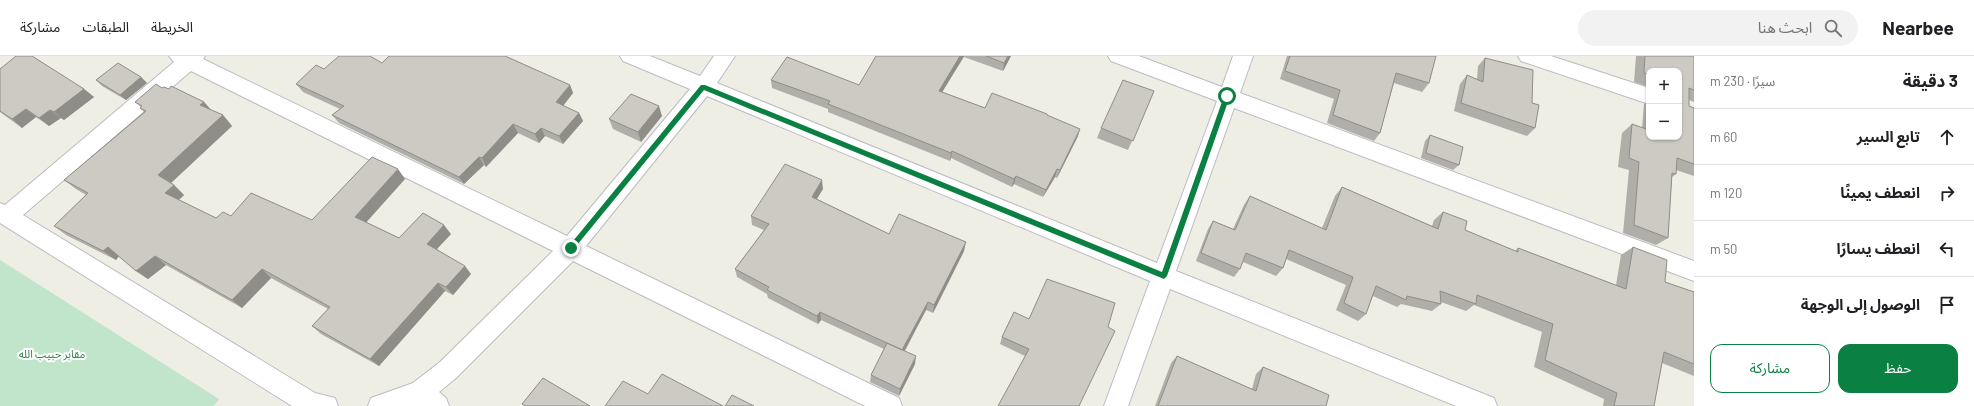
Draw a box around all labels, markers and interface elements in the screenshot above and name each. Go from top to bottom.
search box [1578,10,1858,46]
text: Nearbee [1882,16,1954,39]
icon: search [1822,17,1844,39]
text: مشاركة [20,18,60,35]
text: الطبقات [82,18,129,35]
text: الخريطة [151,18,193,35]
text: ابحث هنا [1758,18,1812,36]
map controls [1646,68,1682,140]
button: + [1646,68,1682,104]
text: 3 دقيقة [1903,70,1958,90]
text: سيرًا · 230 m [1710,73,1775,89]
route start [1218,87,1236,105]
button: − [1646,104,1682,140]
icon: ahead [1936,126,1958,148]
text: تابع السير [1857,127,1920,145]
text: 60 m [1710,129,1737,145]
icon: right [1936,182,1958,204]
text: انعطف يمينًا [1840,183,1920,201]
text: 120 m [1710,185,1742,201]
icon: left [1936,238,1958,260]
route end [562,239,580,257]
text: انعطف يسارًا [1836,239,1920,257]
text: 50 m [1710,241,1737,257]
icon: arrive [1936,294,1958,316]
text: الوصول إلى الوجهة [1801,295,1920,313]
button: مشاركة [1710,344,1830,393]
button: حفظ [1838,344,1958,393]
park label: مقابر حبيب الله [19,347,86,361]

